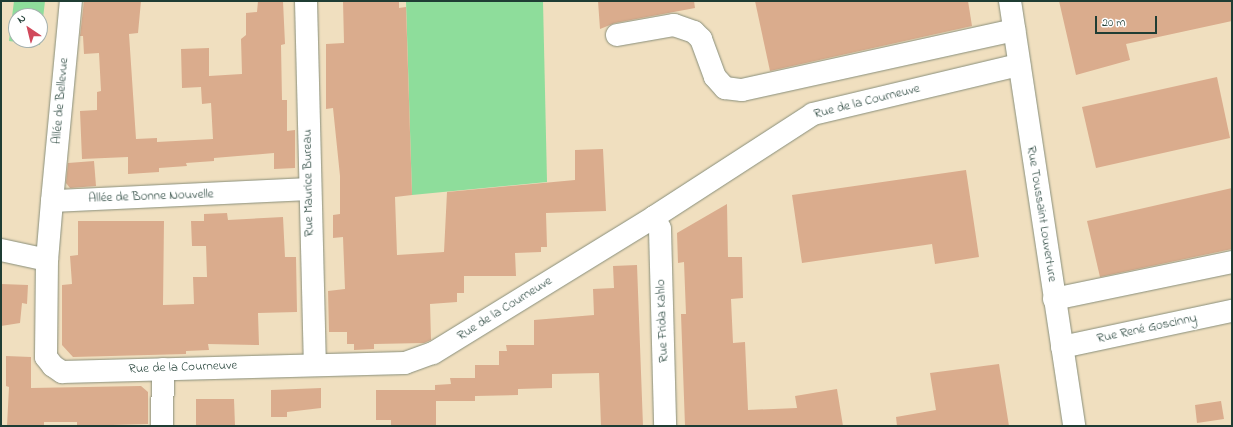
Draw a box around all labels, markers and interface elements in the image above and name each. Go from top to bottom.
north arrow [8,8,48,48]
scale bar [1097,8,1159,34]
text: N [14,10,29,28]
text: 20 m [1102,14,1125,32]
street label: Allée de Bellevue [49,57,73,145]
street label: Rue de la Courneuve [812,81,922,123]
street label: Rue Maurice Bureau [300,129,318,237]
street label: Rue Toussaint Louverture [1023,145,1059,283]
street label: Allée de Bonne Nouvelle [88,187,214,207]
street label: Rue de la Courneuve [455,274,555,344]
street label: Rue Frida Kahlo [654,279,672,363]
street label: Rue René Goscinny [1096,311,1198,347]
street label: Rue de la Courneuve [128,358,238,378]

